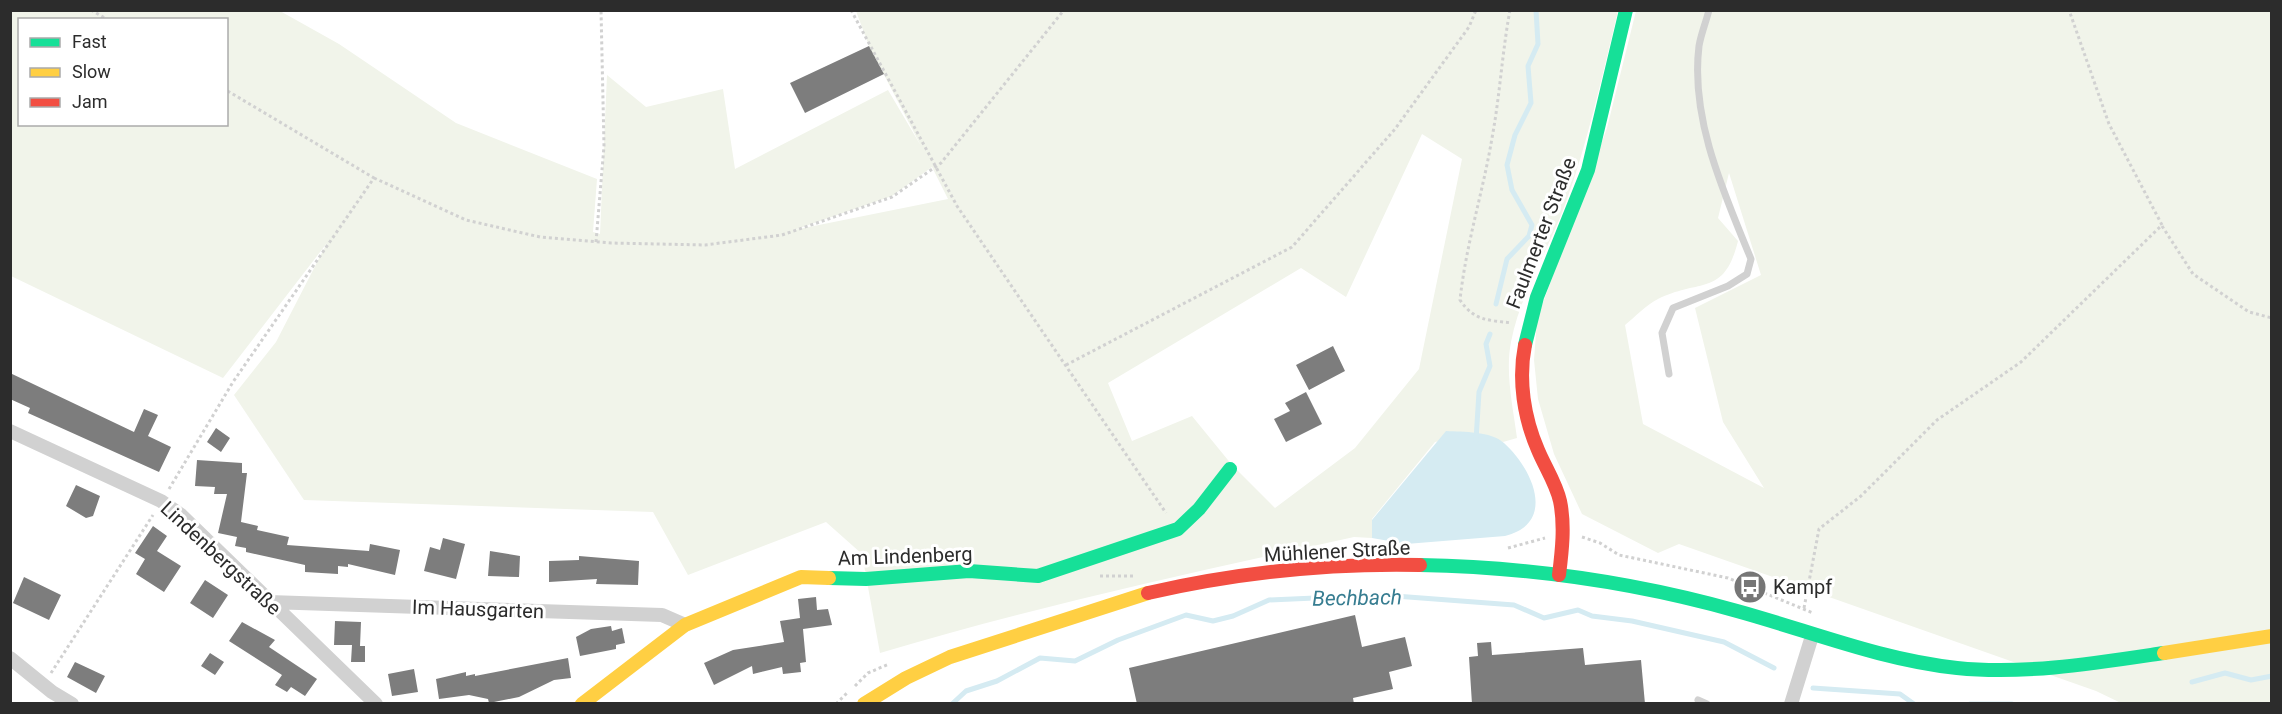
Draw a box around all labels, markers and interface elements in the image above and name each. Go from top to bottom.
legend [18,18,228,126]
text: Fast [72,31,107,52]
text: Slow [72,61,111,82]
text: Jam [72,91,108,112]
street label: Faulmerter Straße [1501,154,1581,312]
street label: Lindenbergstraße [156,496,286,620]
street label: Mühlener Straße [1263,535,1411,567]
street label: Am Lindenberg [837,542,973,570]
bus stop icon: Kampf [1732,569,1768,605]
place label: Kampf [1773,575,1832,599]
water label: Bechbach [1312,585,1402,611]
street label: Im Hausgarten [412,595,544,623]

